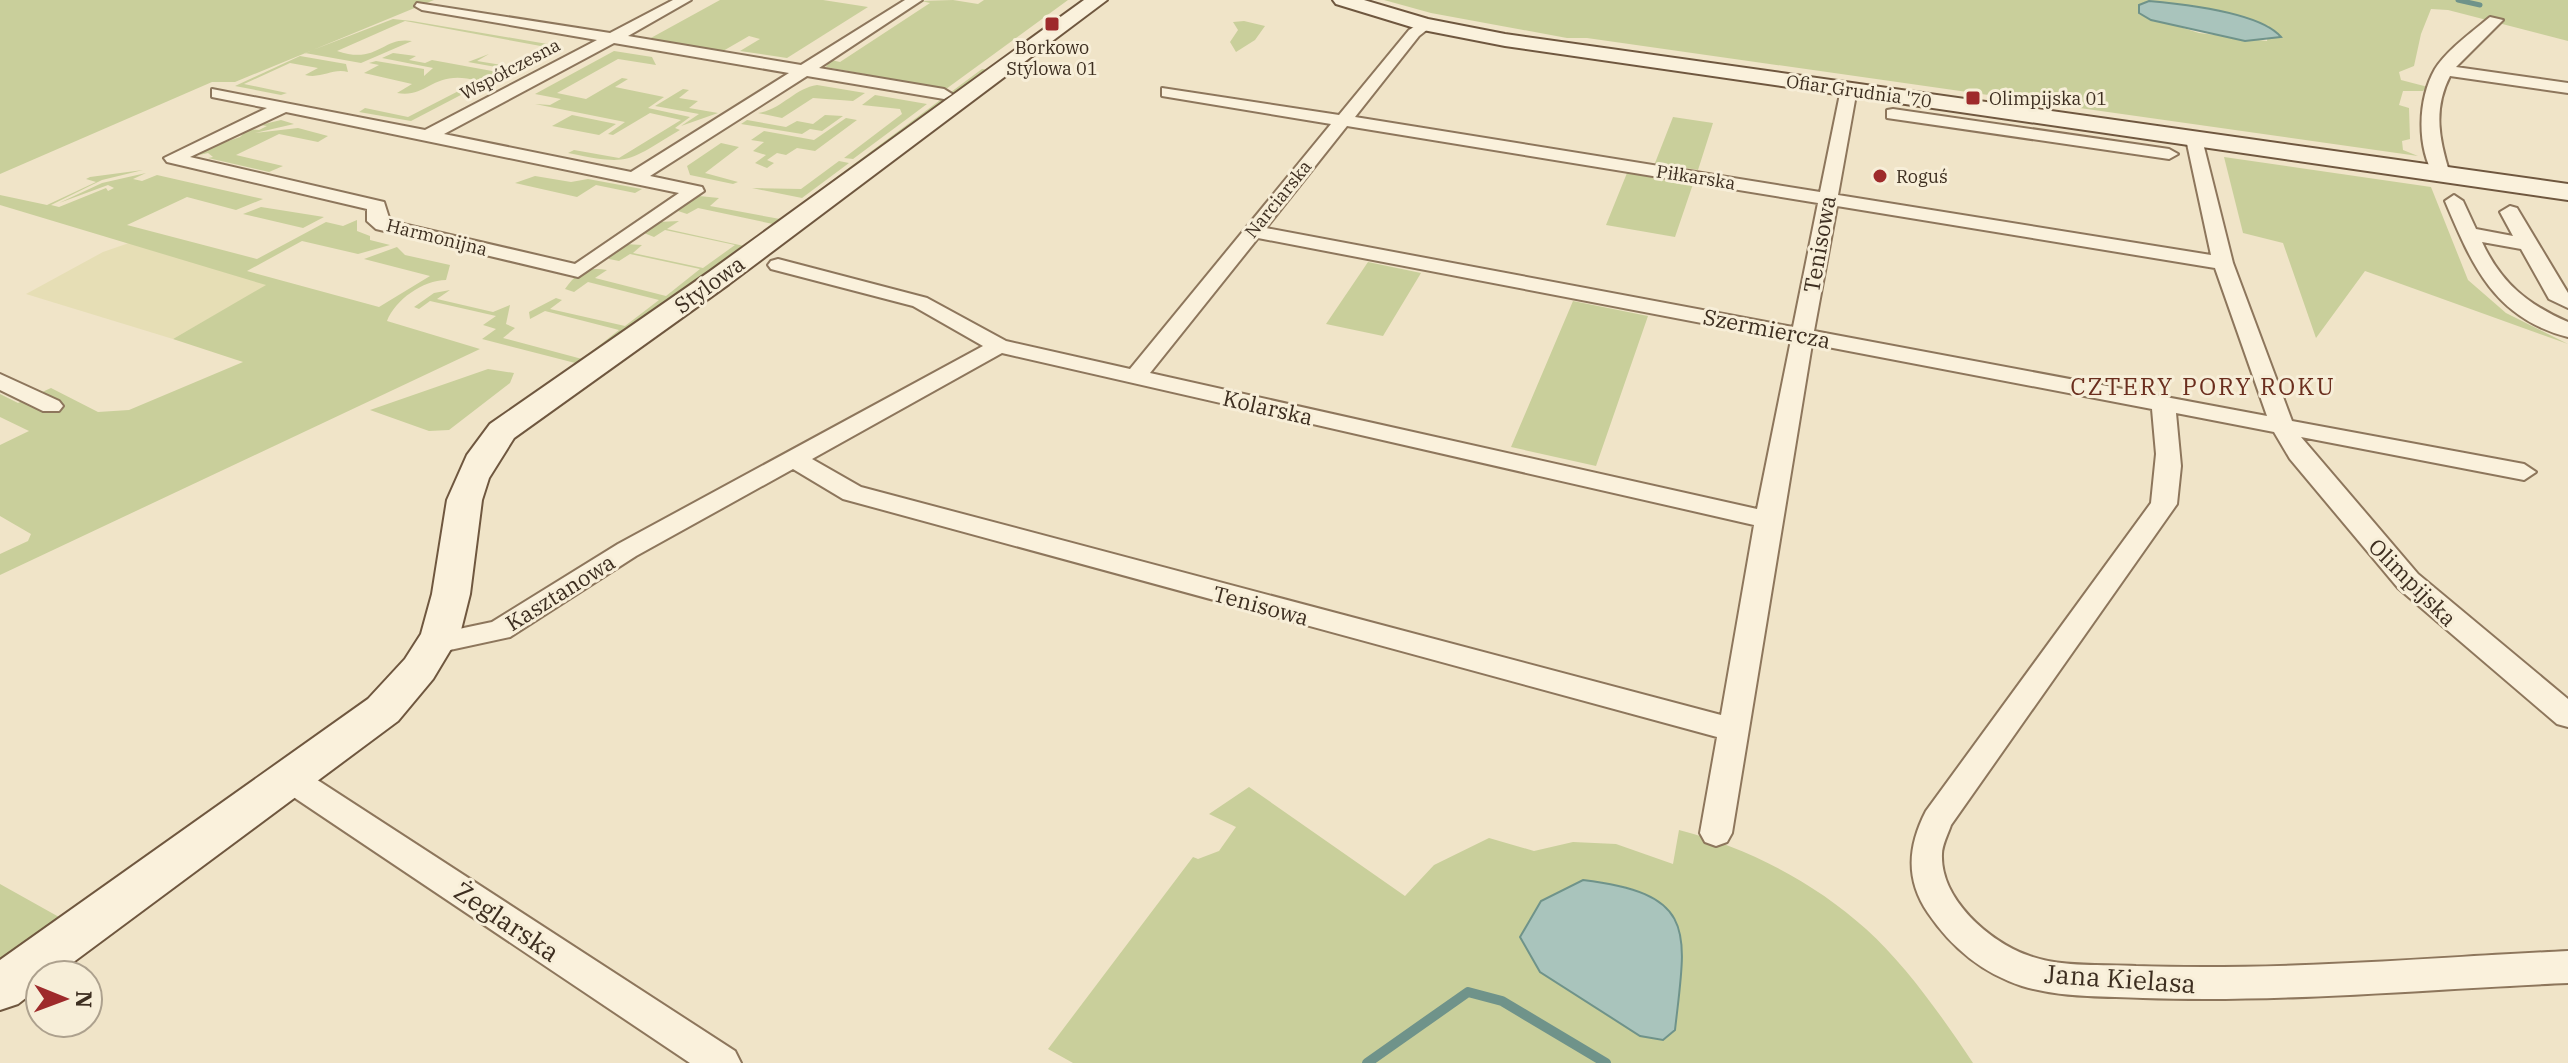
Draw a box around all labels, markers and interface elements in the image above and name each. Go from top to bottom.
marker: Borkowo Stylowa 01 [1043,15,1061,33]
street label: Współczesna [456,33,564,105]
place label: Borkowo Stylowa 01 [1006,36,1098,80]
street label: Ofiar Grudnia '70 [1785,69,1933,113]
place label: Olimpijska 01 [1989,87,2107,110]
marker: Olimpijska 01 [1964,89,1982,107]
street label: Narciarska [1240,155,1316,243]
street label: Piłkarska [1655,159,1737,195]
place label: Roguś [1896,165,1948,188]
marker: Roguś [1871,167,1889,185]
street label: Tenisowa [1796,193,1842,295]
street label: Harmonijna [384,213,490,261]
street label: Stylowa [668,249,750,319]
street label: Szermiercza [1701,301,1833,355]
district label: CZTERY PORY ROKU [2070,370,2336,402]
street label: Kolarska [1220,383,1316,431]
street label: Olimpijska [2363,532,2463,632]
street label: Kasztanowa [500,547,620,637]
street label: Tenisowa [1210,578,1312,632]
street label: Żeglarska [448,873,566,969]
street label: Jana Kielasa [2043,956,2197,1000]
north arrow [24,959,104,1039]
text: N [70,990,99,1008]

